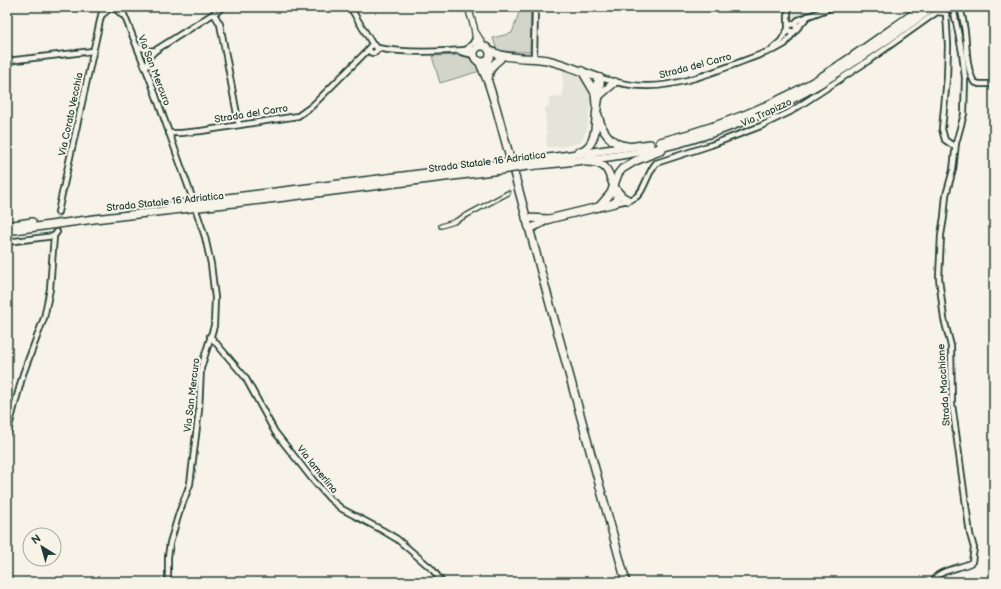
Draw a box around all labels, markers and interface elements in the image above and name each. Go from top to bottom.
street label: Via San Mercuro [135,33,173,108]
street label: Strada del Carro [658,50,733,81]
street label: Via Corato Vecchia [56,71,86,157]
street label: Via Trapizzo [739,96,794,130]
street label: Strada del Carro [214,102,289,126]
street label: Strada Statale 16 Adriatica [428,149,547,175]
street label: Strada Statale 16 Adriatica [106,190,225,214]
street label: Strada Macchione [935,343,953,426]
street label: Via San Mercuro [181,357,203,433]
street label: Via lamerlina [294,443,340,496]
north arrow [22,527,62,567]
text: N [29,532,43,547]

